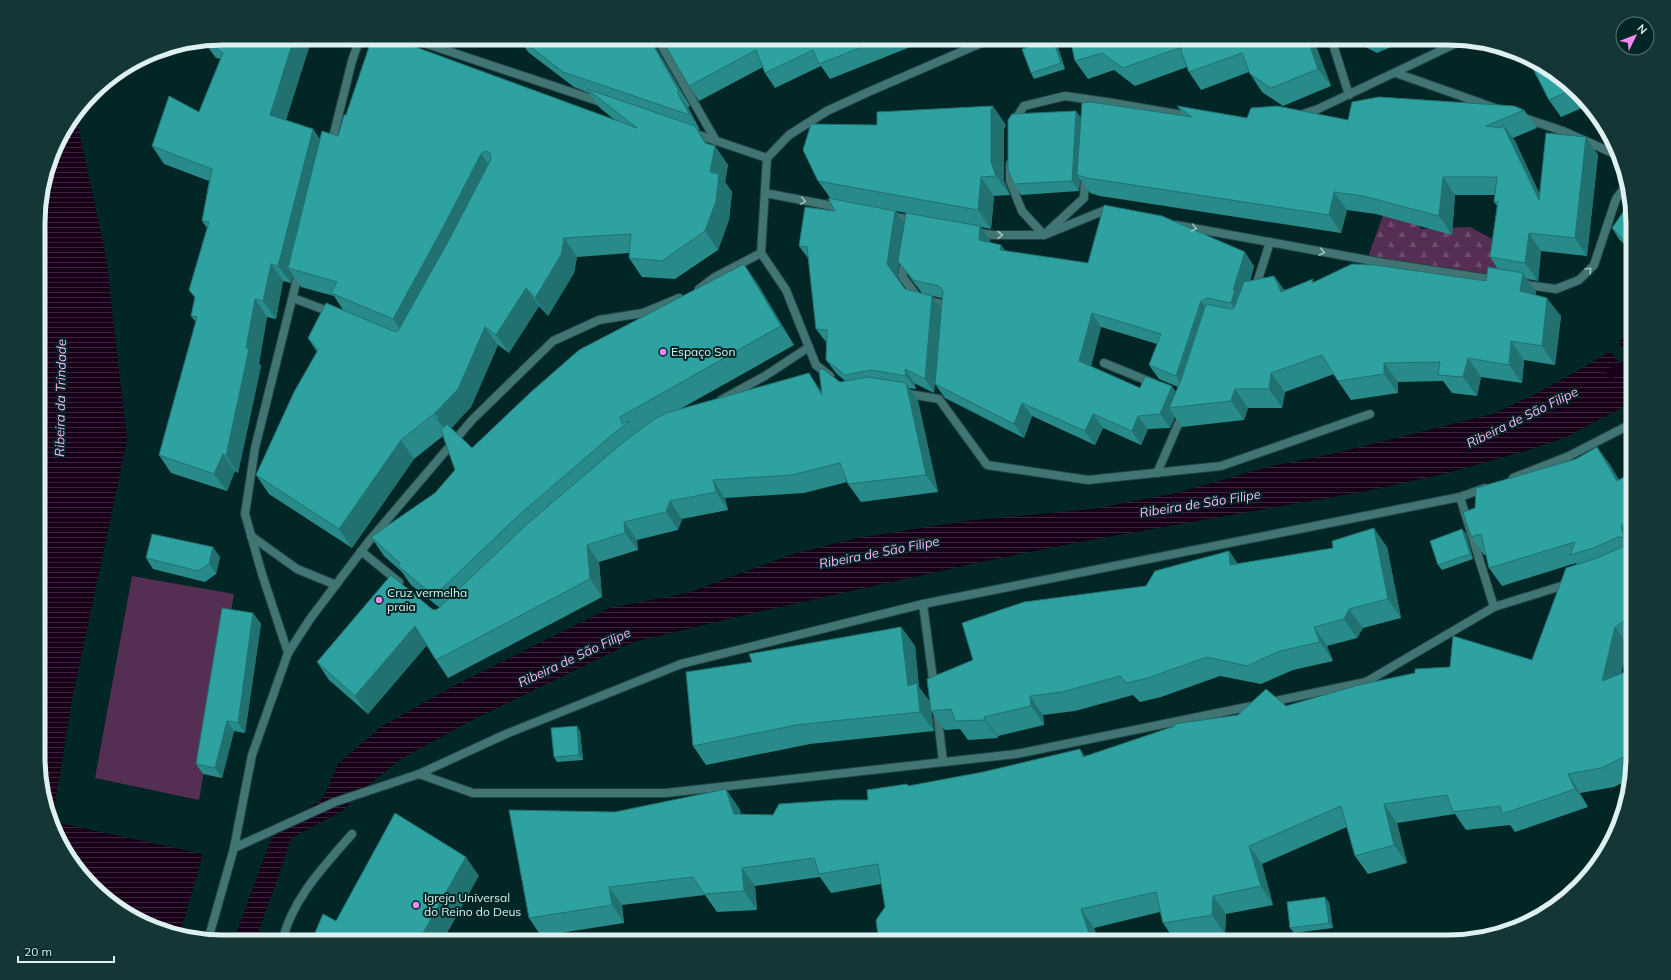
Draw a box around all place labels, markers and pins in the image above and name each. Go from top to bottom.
place label: Espaço Son [671,344,735,359]
marker: Espaço Son [658,347,668,357]
place label: Cruz vermelha praia [387,585,467,614]
marker: Cruz vermelha praia [374,595,384,605]
place label: Igreja Universal do Reino do Deus [424,890,521,919]
marker: Igreja Universal do Reino do Deus [411,900,421,910]

